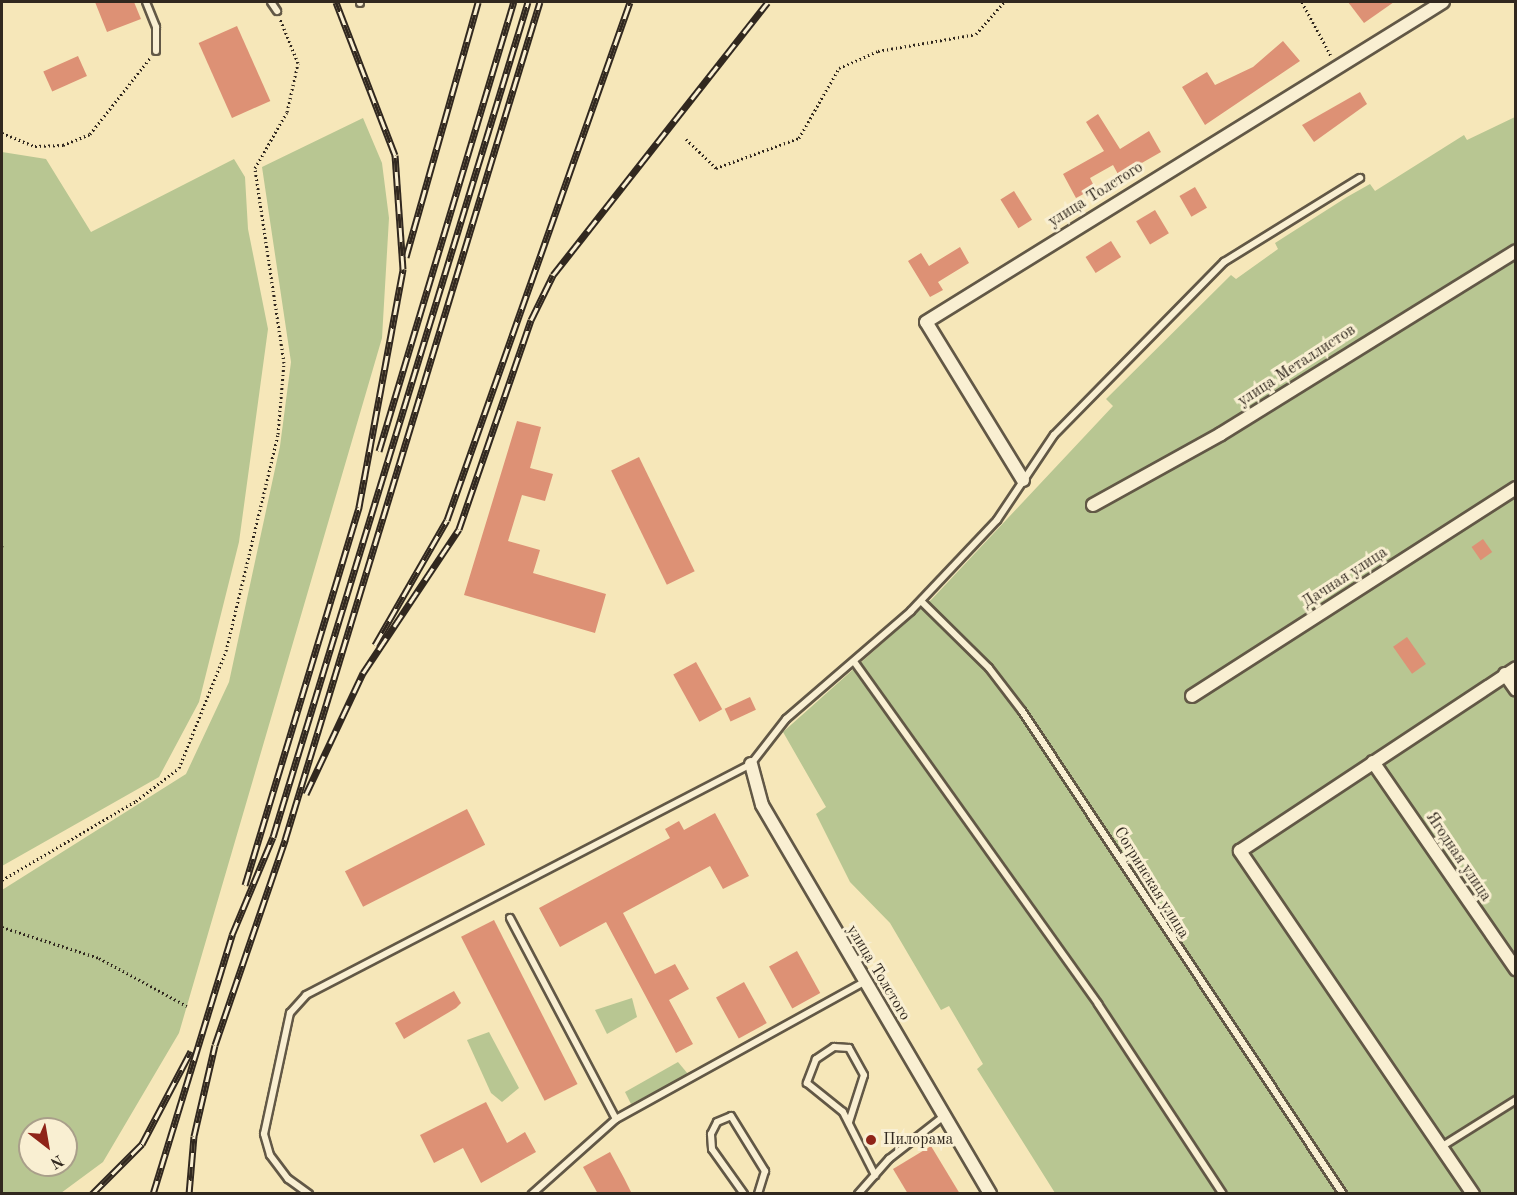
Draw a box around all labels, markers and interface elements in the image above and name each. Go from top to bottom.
street label: улица Толстого [1045,158,1147,232]
street label: улица Металлистов [1235,321,1359,411]
street label: Дачная улица [1299,543,1391,613]
street label: Ягодная улица [1421,809,1495,905]
street label: Согринская улица [1109,824,1193,942]
street label: улица Толстого [842,922,914,1024]
north arrow [18,1117,78,1177]
place label: Пилорама [883,1130,954,1150]
marker: Пилорама [864,1133,878,1147]
text: N [47,1151,66,1171]

